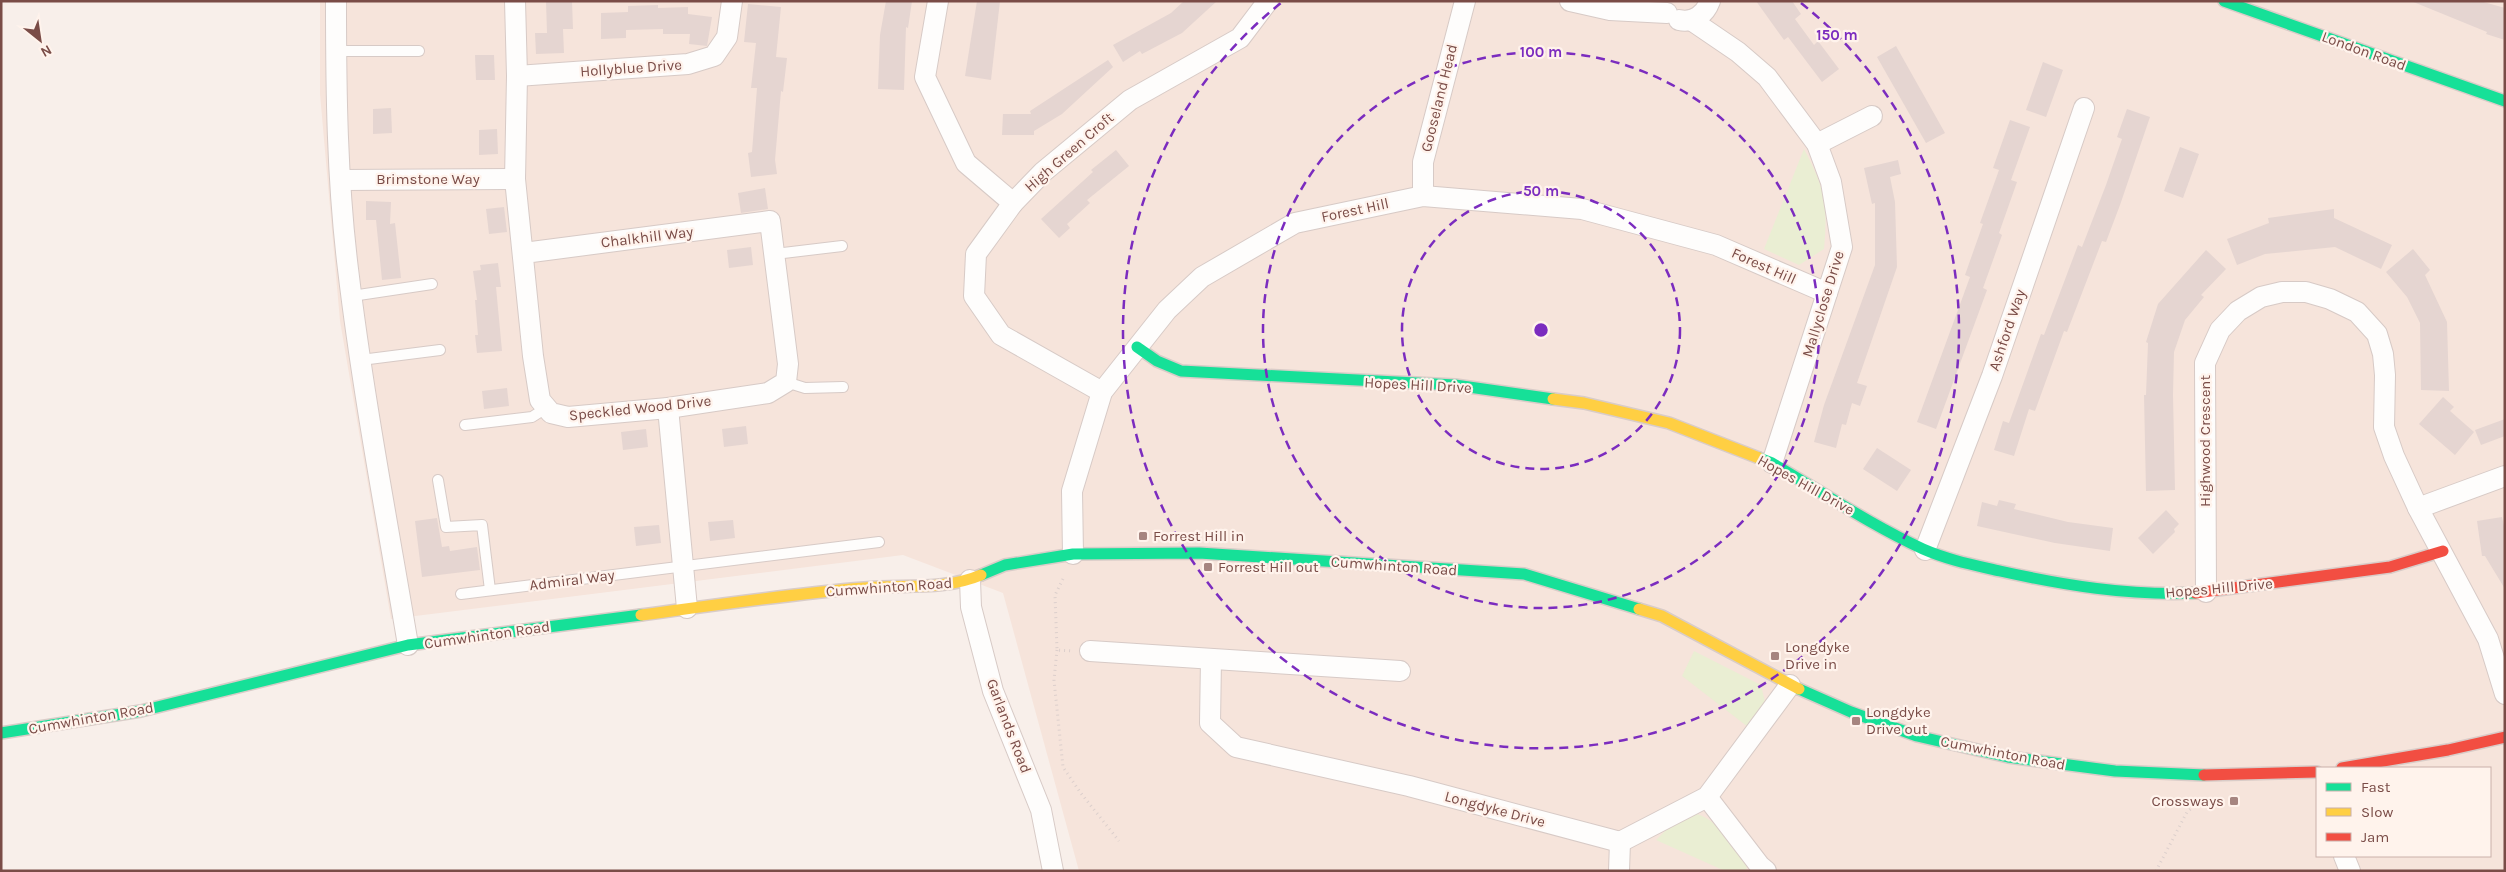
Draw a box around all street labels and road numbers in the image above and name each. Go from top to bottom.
street label: London Road [2319,27,2409,75]
street label: Gooseland Head [1417,42,1461,154]
street label: Hollyblue Drive [579,55,683,81]
street label: High Green Croft [1021,108,1118,196]
street label: Brimstone Way [376,170,480,188]
street label: Forest Hill [1320,194,1390,226]
street label: Chalkhill Way [600,222,694,252]
street label: Forest Hill [1729,244,1799,288]
street label: Mallyclose Drive [1798,248,1848,360]
street label: Ashford Way [1985,287,2029,373]
street label: Hopes Hill Drive [1364,373,1472,397]
street label: Highwood Crescent [2196,375,2214,507]
street label: Speckled Wood Drive [568,392,712,424]
street label: Hopes Hill Drive [1755,451,1857,519]
street label: Cumwhinton Road [1330,553,1458,579]
street label: Admiral Way [528,566,616,594]
street label: Cumwhinton Road [825,574,953,600]
street label: Hopes Hill Drive [2165,574,2273,602]
street label: Cumwhinton Road [423,617,551,653]
street label: Garlands Road [983,676,1035,776]
street label: Cumwhinton Road [27,698,155,738]
street label: Cumwhinton Road [1939,732,2067,774]
street label: Longdyke Drive [1443,787,1547,831]

